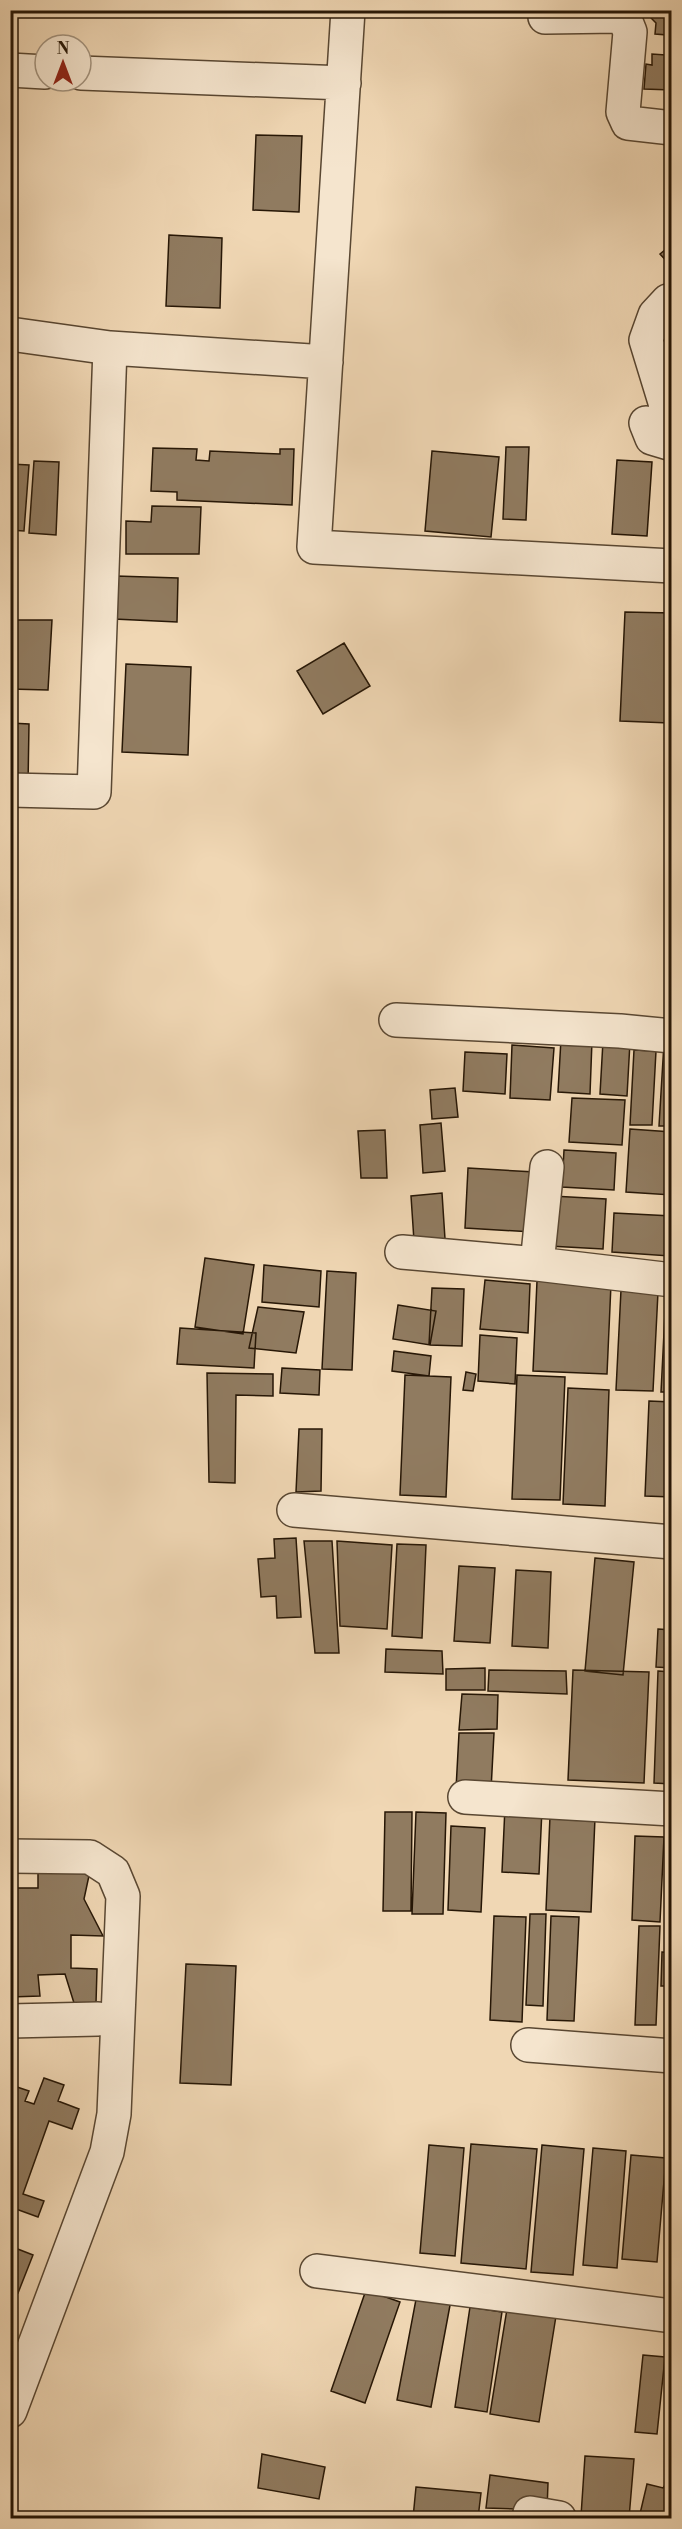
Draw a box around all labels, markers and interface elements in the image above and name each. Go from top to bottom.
north arrow [33,33,93,93]
text: N [57,39,70,59]

